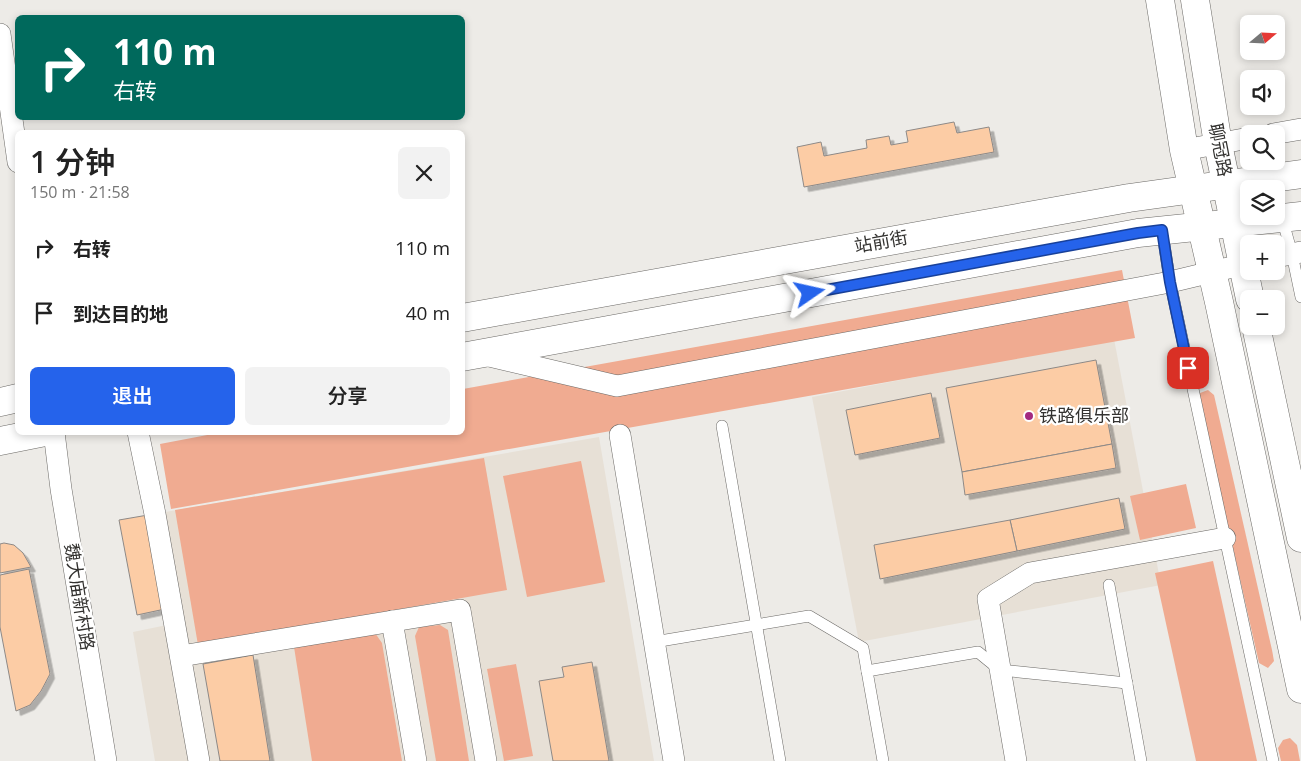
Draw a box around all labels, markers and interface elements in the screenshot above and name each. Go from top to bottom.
north arrow [1240,15,1285,60]
map controls [1240,15,1285,335]
text: 110 m [113,28,217,75]
icon: right [30,35,95,100]
button: sound [1240,70,1285,115]
text: 右转 [113,75,157,105]
street label: 聊冠路 [1204,121,1238,179]
button: search [1240,125,1285,170]
text: 1 分钟 [30,141,115,182]
button: close [398,147,450,199]
button: layers [1240,180,1285,225]
text: 150 m · 21:58 [30,181,130,203]
street label: 站前街 [852,225,909,258]
icon: right [30,234,58,262]
text: 110 m [395,235,450,261]
button: + [1240,235,1285,280]
text: 右转 [73,236,111,262]
position arrow [783,266,835,318]
button: − [1240,290,1285,335]
icon: arrive [30,299,58,327]
text: 40 m [406,300,450,326]
text: 到达目的地 [73,301,168,327]
pin [1167,347,1209,389]
icon: arrive [1174,354,1202,382]
button: 退出 [30,367,235,425]
button: 分享 [245,367,450,425]
place label: 铁路俱乐部 [1039,403,1129,427]
marker: 铁路俱乐部 [1023,410,1035,422]
street label: 魏大庙新村路 [60,542,100,652]

